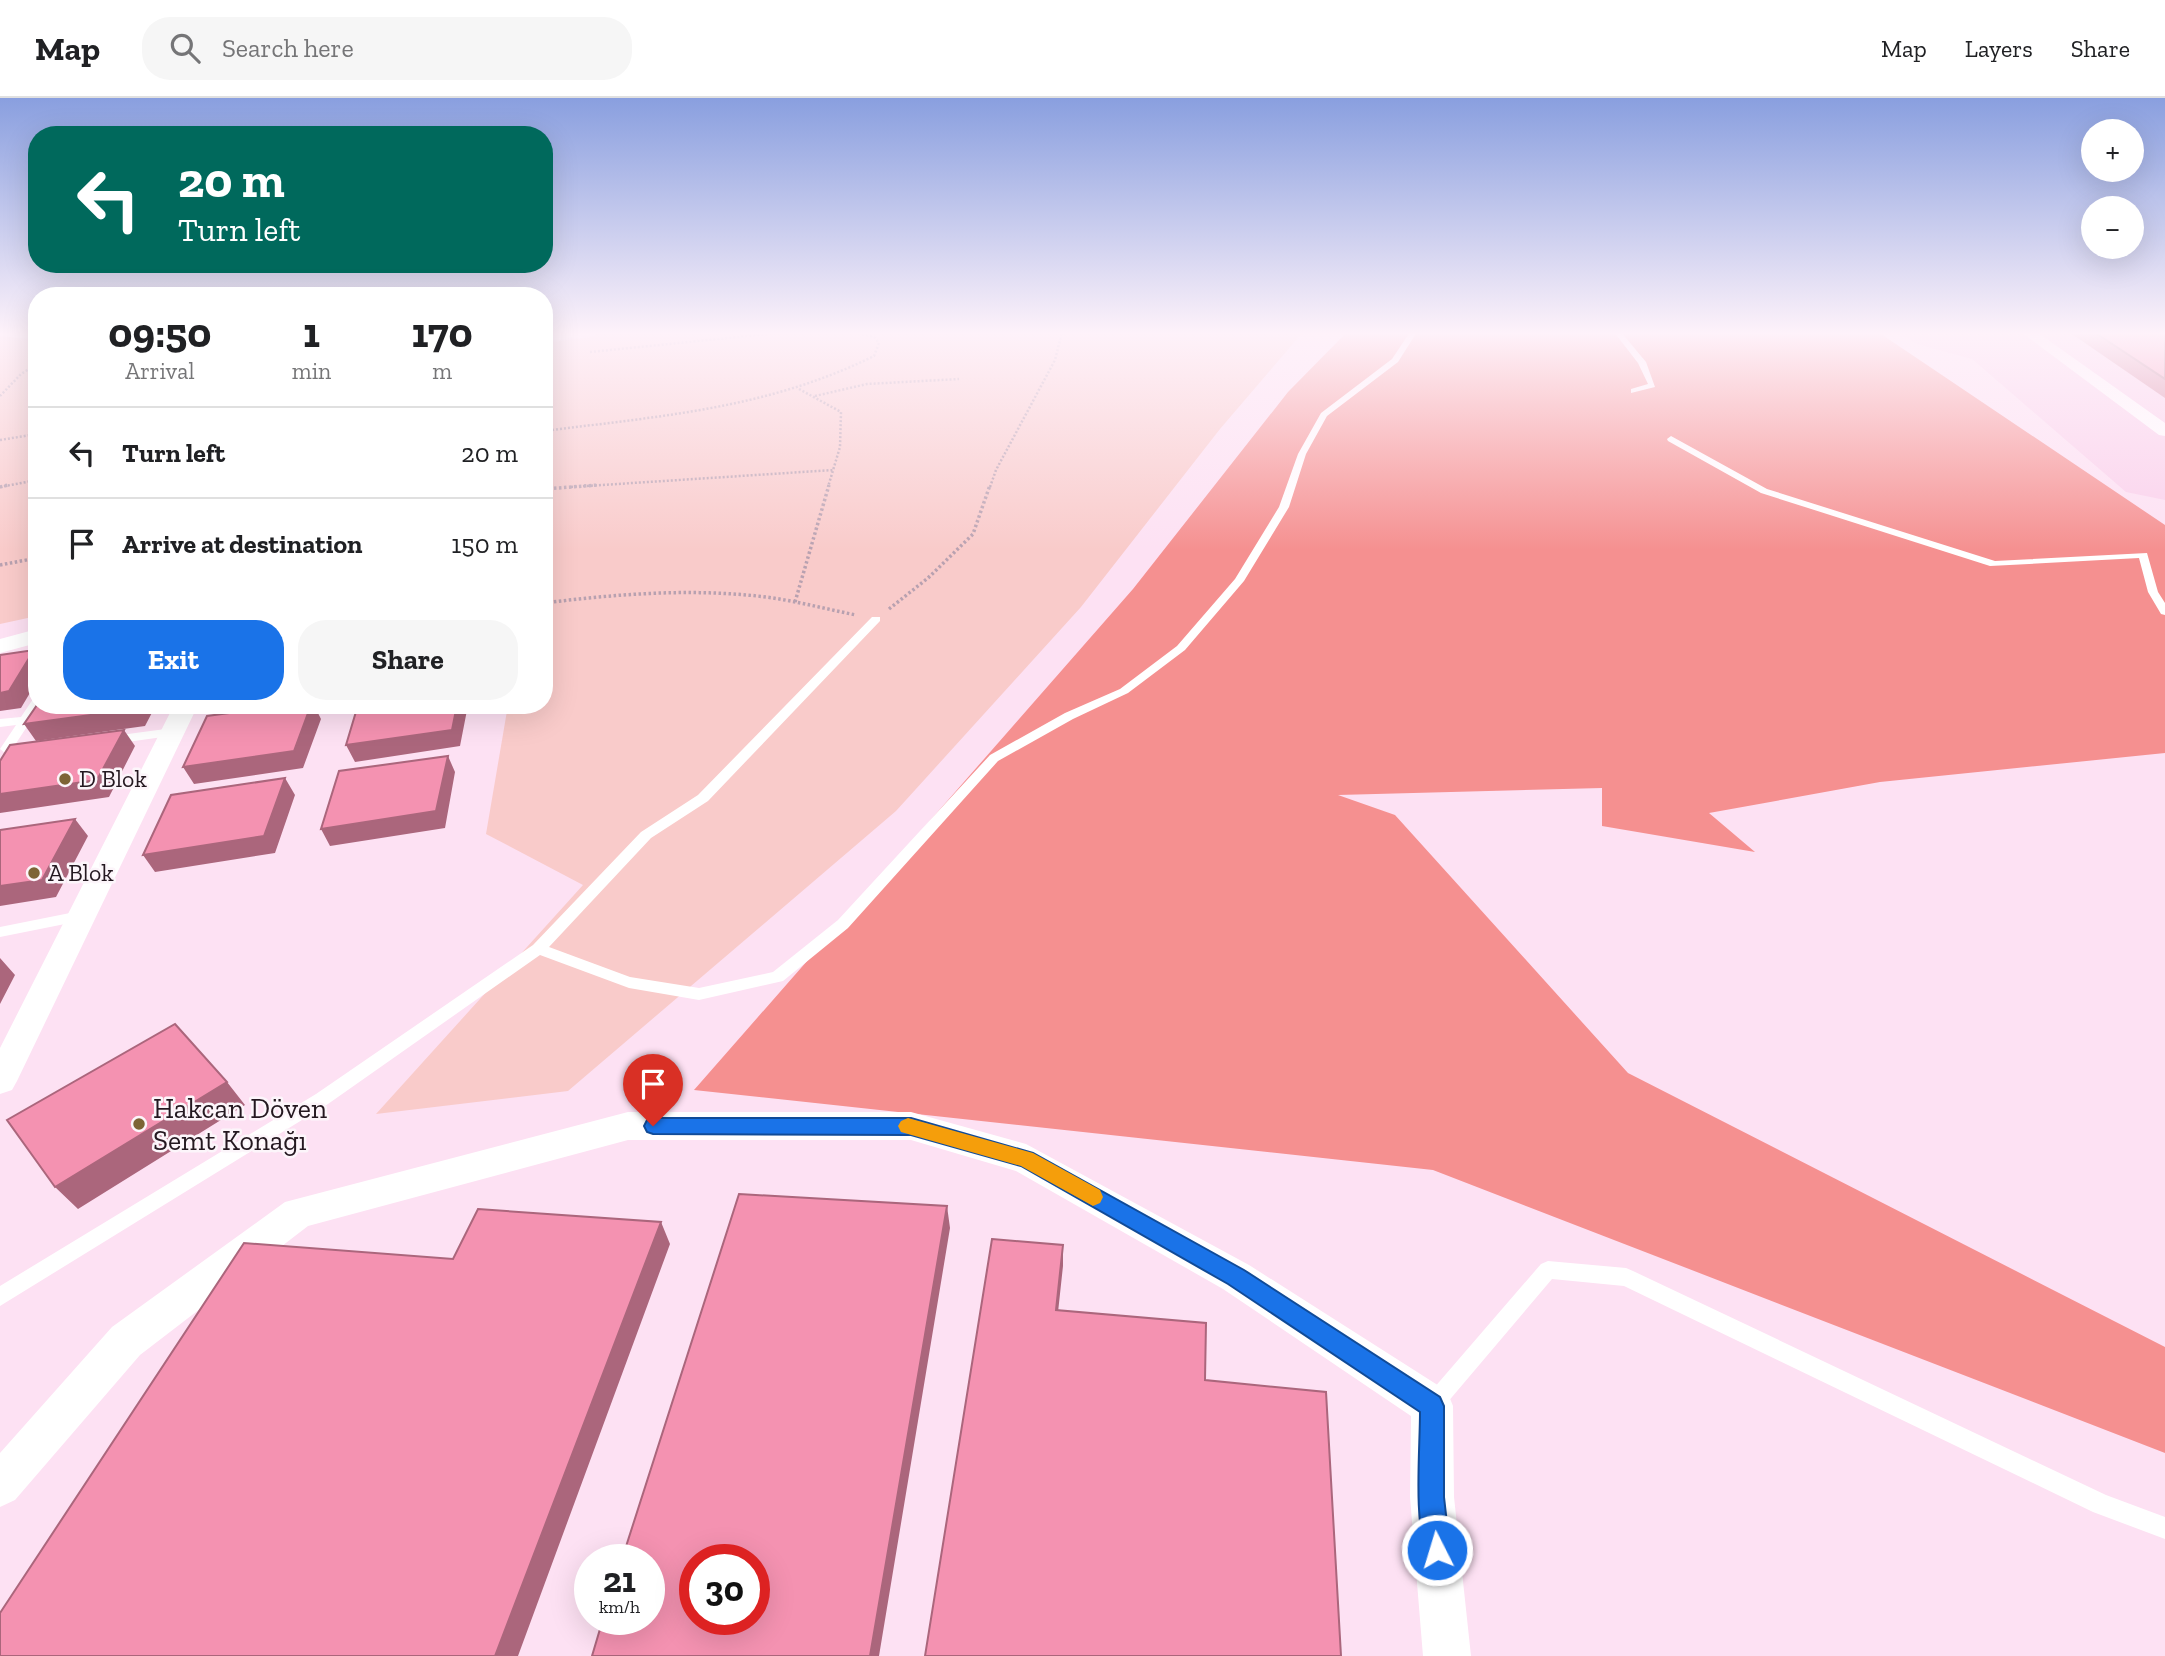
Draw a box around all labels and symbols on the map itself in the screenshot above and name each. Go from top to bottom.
place label: D Blok [79,764,147,793]
marker: D Blok [57,771,73,787]
place label: A Blok [48,858,114,887]
marker: A Blok [26,865,42,881]
pin [623,1054,683,1126]
place label: Hakcan Döven Semt Konağı [153,1092,327,1157]
marker: Hakcan Döven Semt Konağı [131,1116,147,1132]
position arrow [1400,1513,1474,1587]
speed limit sign: 30 [679,1544,770,1635]

